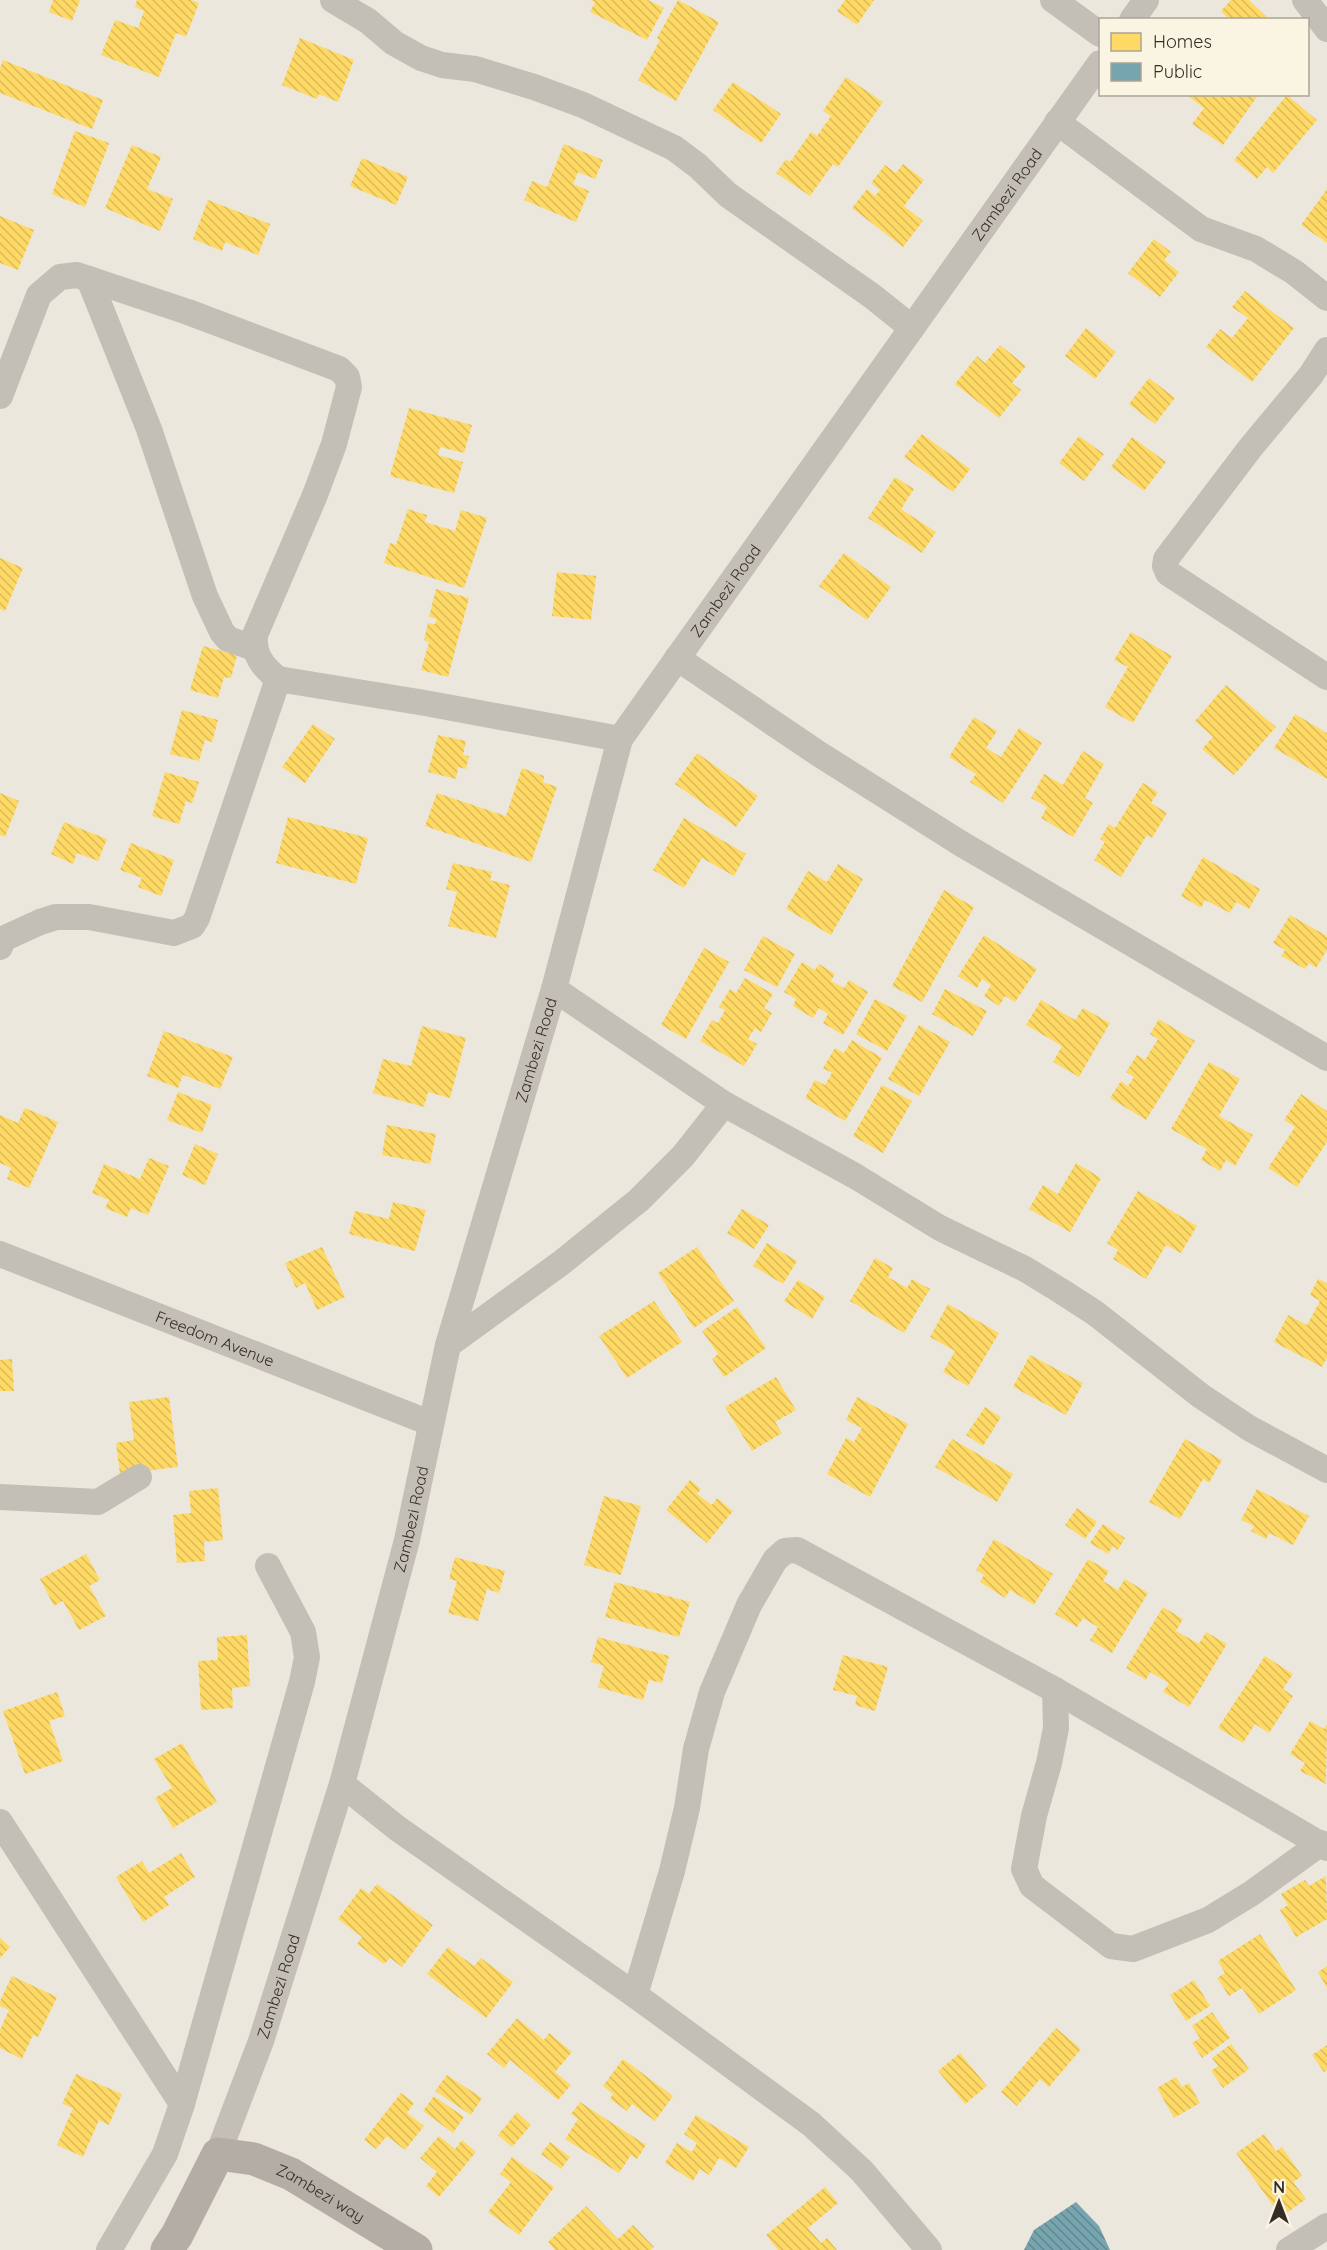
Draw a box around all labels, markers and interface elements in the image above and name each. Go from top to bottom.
legend [1099,18,1309,96]
text: Homes [1153,30,1212,53]
text: Public [1153,60,1202,83]
street label: Zambezi Road [967,144,1046,245]
street label: Zambezi Road [686,541,765,641]
street label: Zambezi Road [511,995,561,1105]
street label: Freedom Avenue [153,1306,277,1371]
street label: Zambezi Road [389,1464,432,1575]
street label: Zambezi Road [252,1932,304,2041]
street label: Zambezi way [273,2159,369,2227]
north arrow [1249,2172,1309,2232]
text: N [1273,2177,1285,2197]

